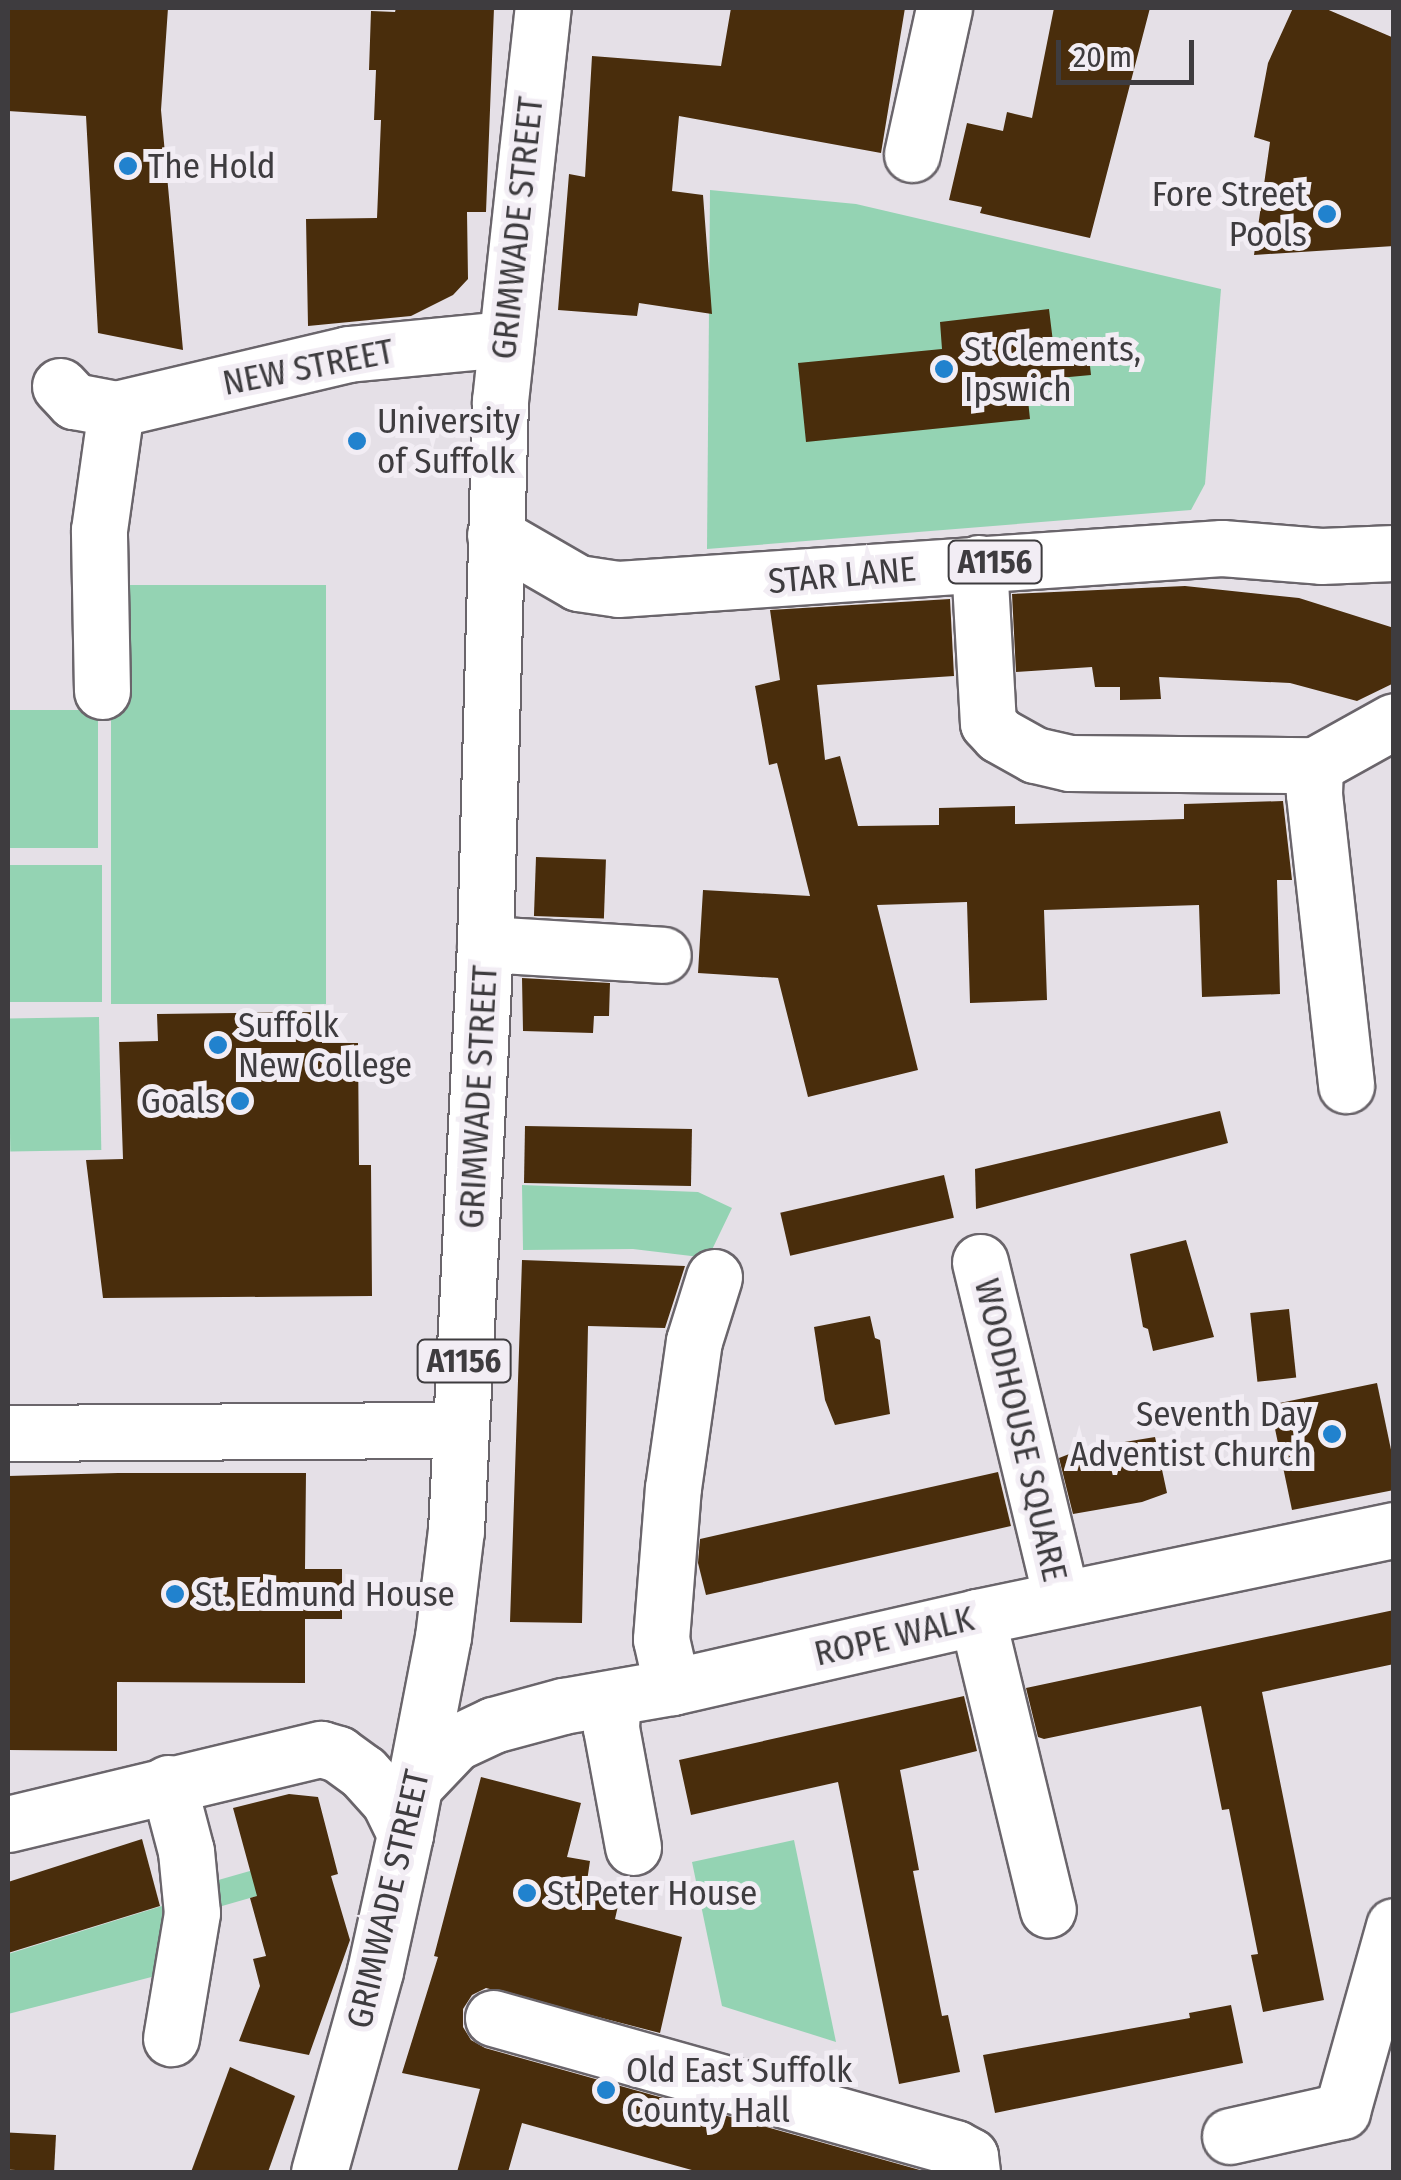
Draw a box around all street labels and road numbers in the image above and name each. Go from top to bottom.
street label: GRIMWADE STREET [482,95,552,361]
street label: NEW STREET [219,330,397,404]
road number: A1156 [948,535,1042,589]
street label: STAR LANE [766,548,918,602]
street label: GRIMWADE STREET [450,964,506,1230]
street label: WOODHOUSE SQUARE [966,1274,1076,1586]
road number: A1156 [416,1334,512,1388]
street label: ROPE WALK [810,1597,978,1675]
street label: GRIMWADE STREET [338,1766,438,2032]

